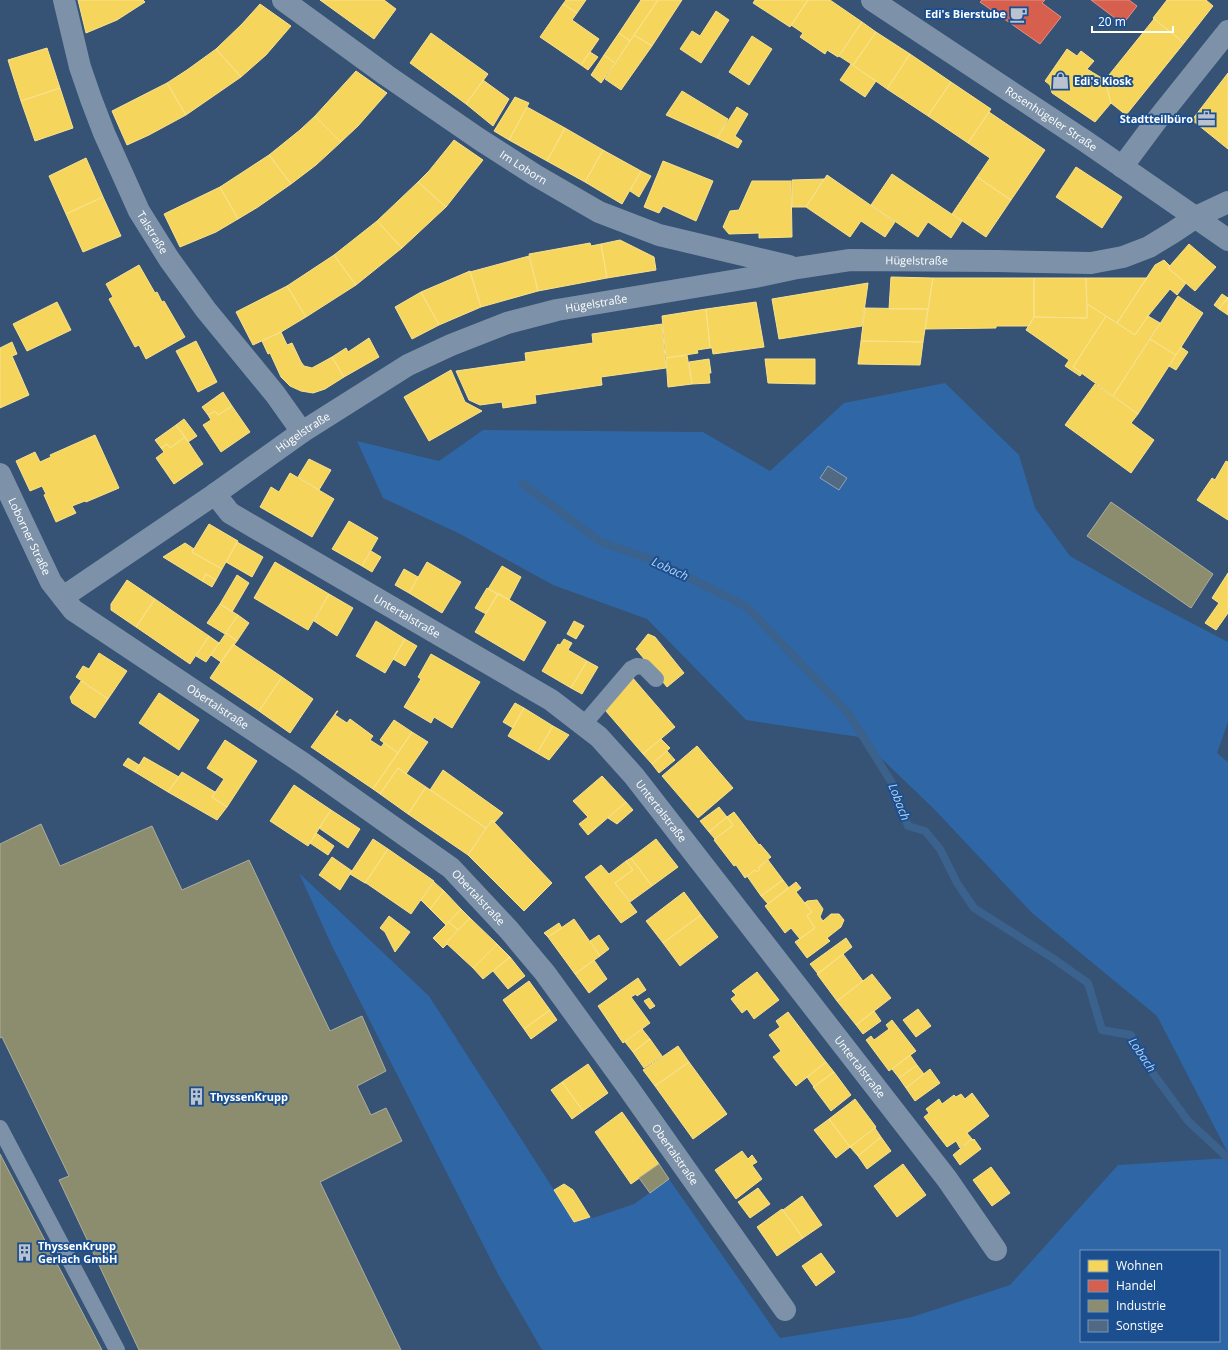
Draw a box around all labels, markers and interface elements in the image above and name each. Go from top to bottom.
cafe icon: Edi's Bierstube [1009,4,1029,24]
place label: Edi's Bierstube [925,6,1006,21]
scale bar [1092,8,1173,34]
text: 20 m [1098,13,1126,30]
shop icon: Edi's Kiosk [1051,71,1071,91]
place label: Edi's Kiosk [1074,73,1132,88]
street label: Rosenhügeler Straße [1003,82,1100,154]
office icon: Stadtteilbüro [1196,109,1216,129]
place label: Stadtteilbüro [1120,111,1193,126]
street label: Im Loborn [497,146,550,187]
street label: Talstraße [134,208,172,257]
street label: Hügelstraße [885,252,948,268]
street label: Hügelstraße [564,290,628,315]
street label: Hügelstraße [272,408,333,456]
street label: Loborner Straße [5,495,55,577]
water label: Lobach [649,553,691,584]
street label: Untertalstraße [371,590,443,641]
street label: Obertalstraße [184,680,252,732]
street label: Untertalstraße [633,776,691,845]
water label: Lobach [885,781,914,823]
street label: Obertalstraße [449,866,509,928]
street label: Untertalstraße [831,1032,889,1101]
water label: Lobach [1125,1034,1160,1076]
building icon: ThyssenKrupp [187,1087,207,1107]
place label: ThyssenKrupp [210,1089,288,1104]
street label: Obertalstraße [649,1120,702,1188]
place label: ThyssenKrupp Gerlach GmbH [38,1238,117,1266]
building icon: ThyssenKrupp Gerlach GmbH [15,1242,35,1262]
legend [1080,1250,1220,1342]
text: Wohnen [1116,1257,1163,1274]
text: Handel [1116,1277,1156,1294]
text: Industrie [1116,1297,1166,1314]
text: Sonstige [1116,1317,1164,1334]

